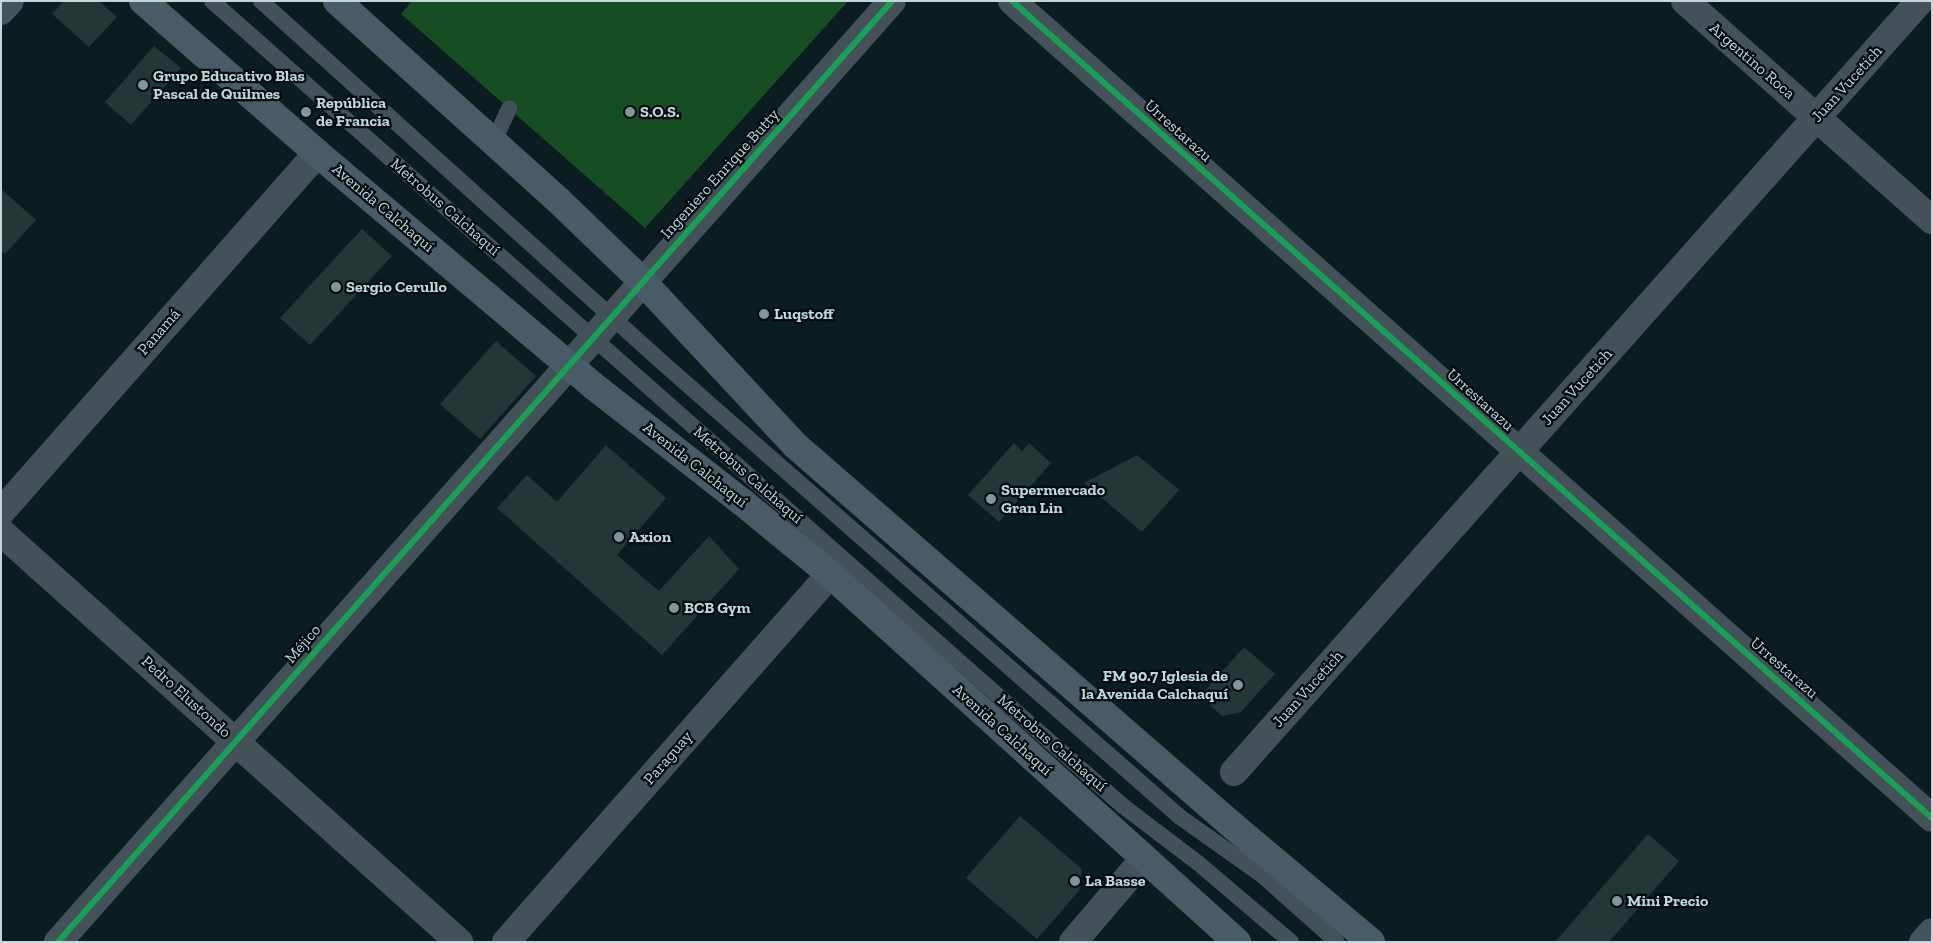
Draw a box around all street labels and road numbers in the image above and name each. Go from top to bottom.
street label: Argentino Roca [1705,19,1799,103]
street label: Juan Vucetich [1807,42,1887,126]
street label: Urrestarazu [1141,96,1215,166]
street label: Ingeniero Enrique Butty [657,105,783,243]
street label: Metrobus Calchaquí [386,154,504,260]
street label: Avenida Calchaquí [328,160,438,256]
street label: Panamá [134,305,184,359]
street label: Juan Vucetich [1537,345,1617,429]
street label: Urrestarazu [1443,365,1517,435]
street label: Avenida Calchaquí [639,418,751,512]
street label: Metrobus Calchaquí [689,422,807,528]
street label: Méjico [281,621,325,667]
street label: Urrestarazu [1746,633,1822,703]
street label: Juan Vucetich [1268,647,1348,731]
street label: Pedro Elustondo [137,652,235,742]
street label: Avenida Calchaquí [948,680,1056,780]
street label: Metrobus Calchaquí [993,690,1111,796]
street label: Paraguay [640,727,696,789]

